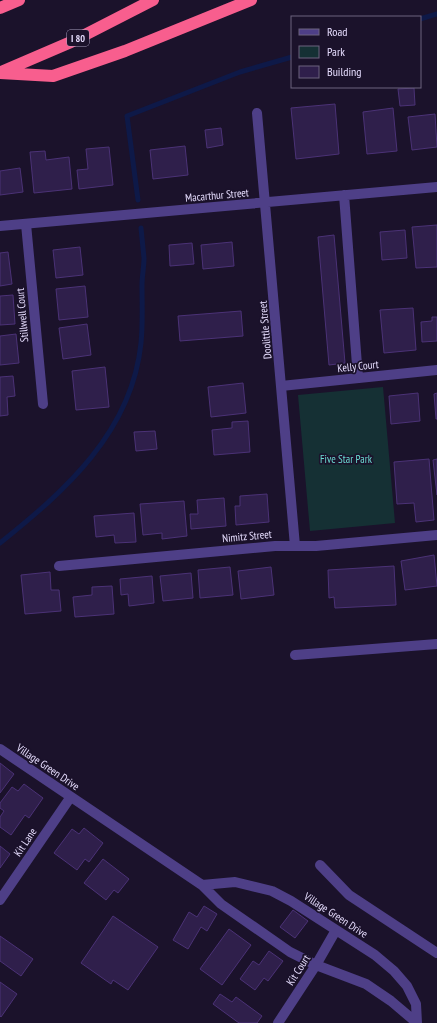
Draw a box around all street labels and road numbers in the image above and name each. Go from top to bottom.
road number: I 80 [67,30,89,46]
street label: Macarthur Street [185,185,249,205]
street label: Stillwell Court [13,287,31,343]
street label: Doolittle Street [255,300,275,360]
street label: Kelly Court [337,357,379,375]
street label: Nimitz Street [222,527,272,545]
street label: Village Green Drive [13,740,83,794]
street label: Kit Lane [10,825,40,859]
street label: Village Green Drive [301,889,371,941]
street label: Kit Court [283,952,313,988]

